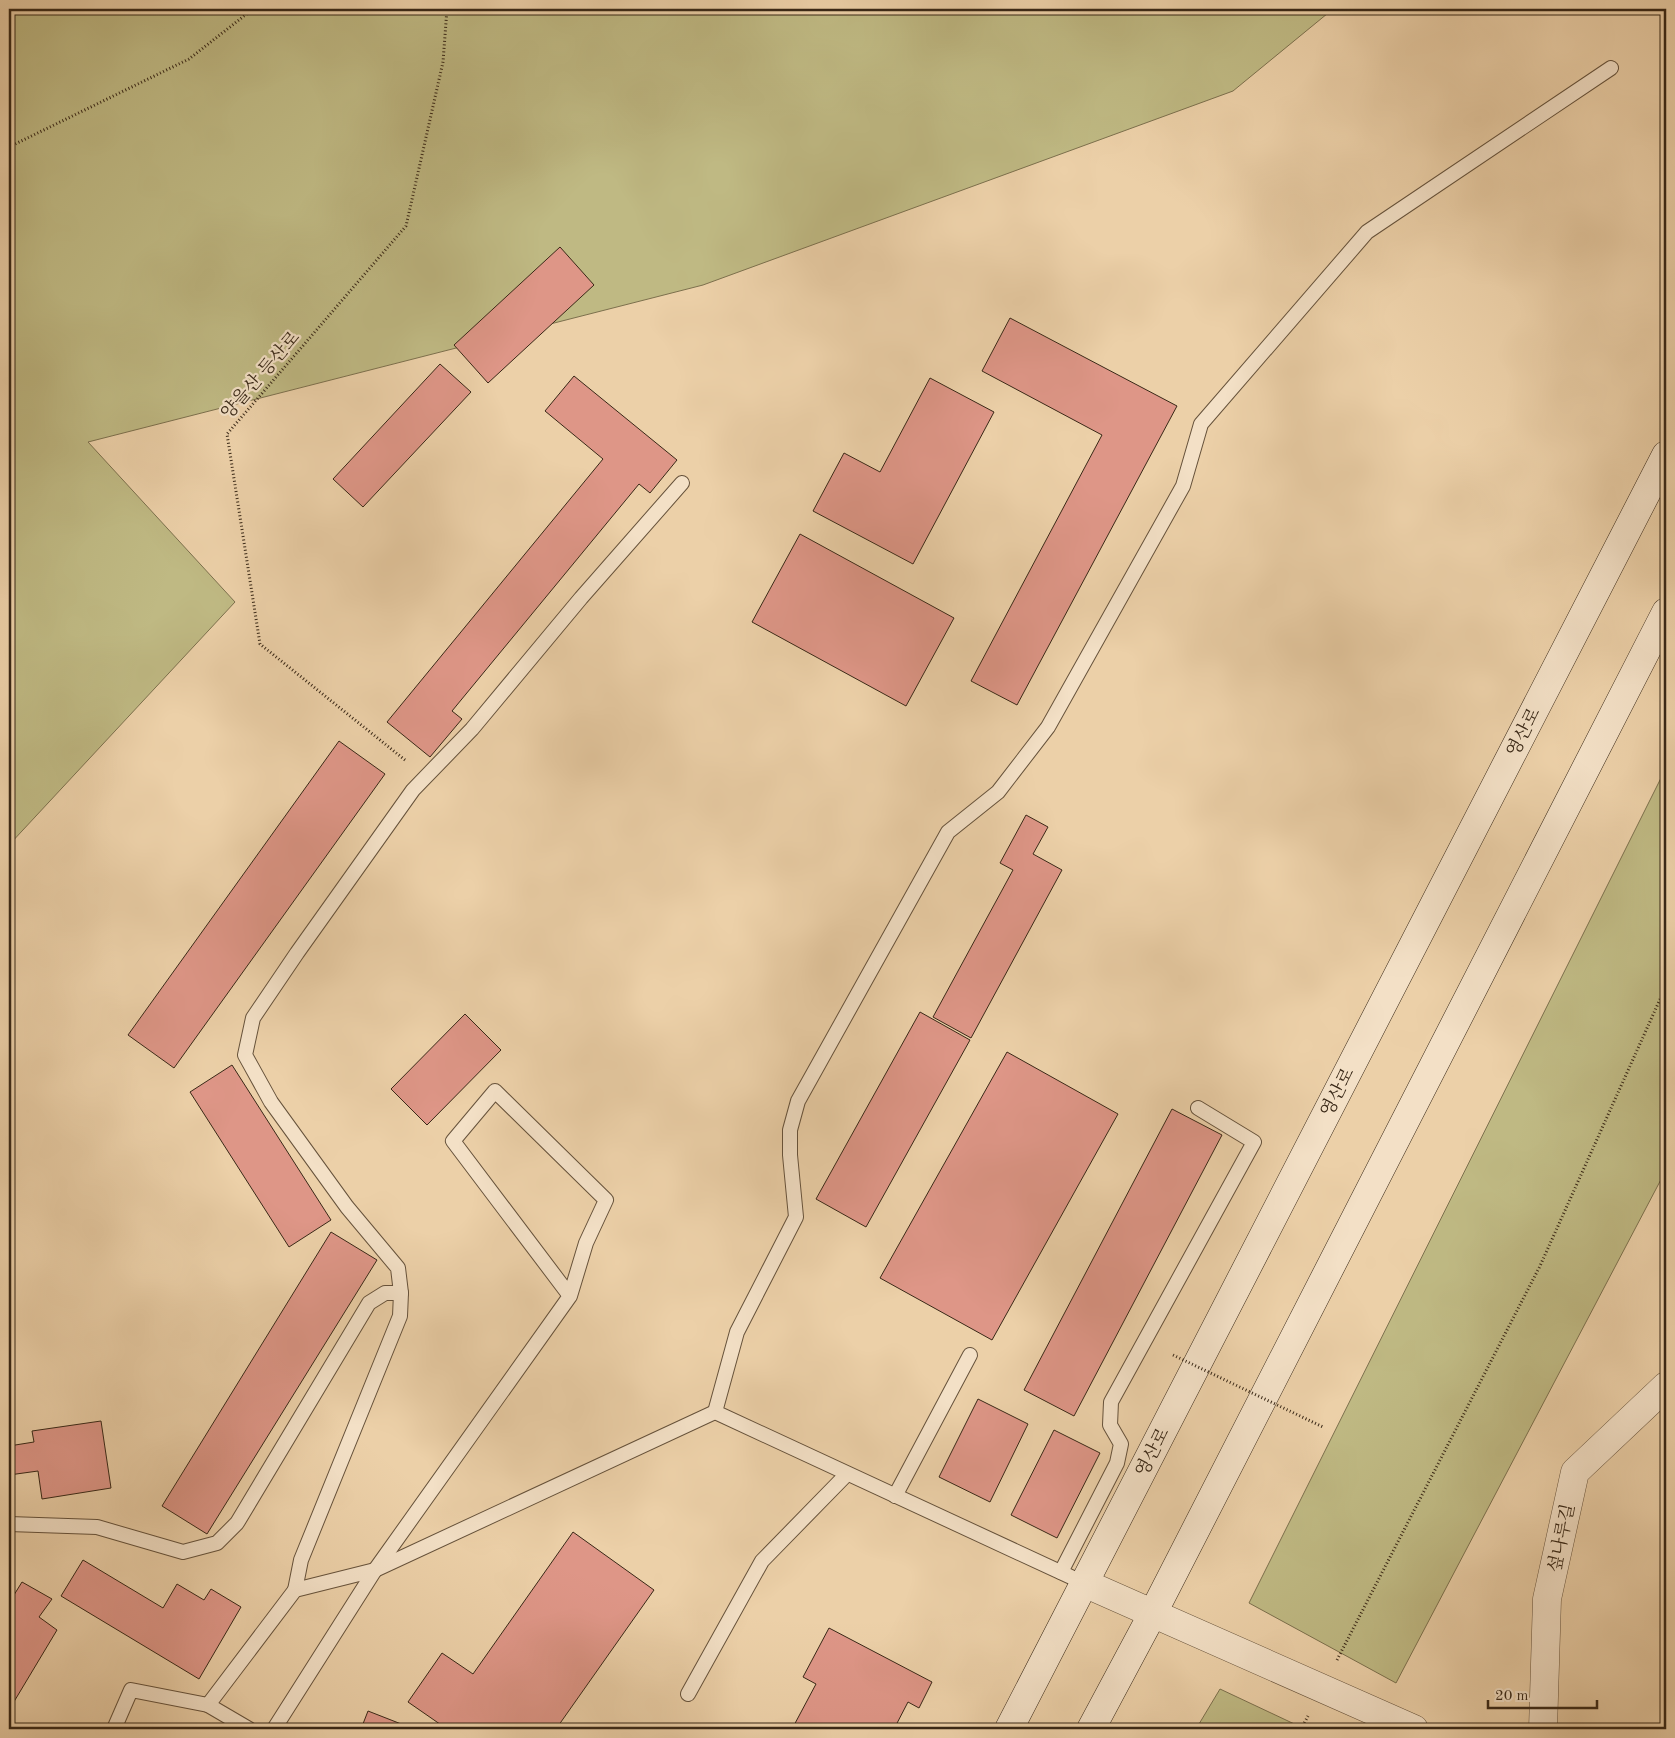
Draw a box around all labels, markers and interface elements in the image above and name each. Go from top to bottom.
street label: 양을산 등산로 [217,328,303,423]
street label: 영산로 [1503,705,1544,760]
street label: 영산로 [1317,1065,1358,1120]
street label: 영산로 [1132,1425,1173,1480]
street label: 섶나루길 [1545,1502,1578,1574]
scale bar [1488,1678,1596,1710]
text: 20 m [1495,1689,1529,1704]

